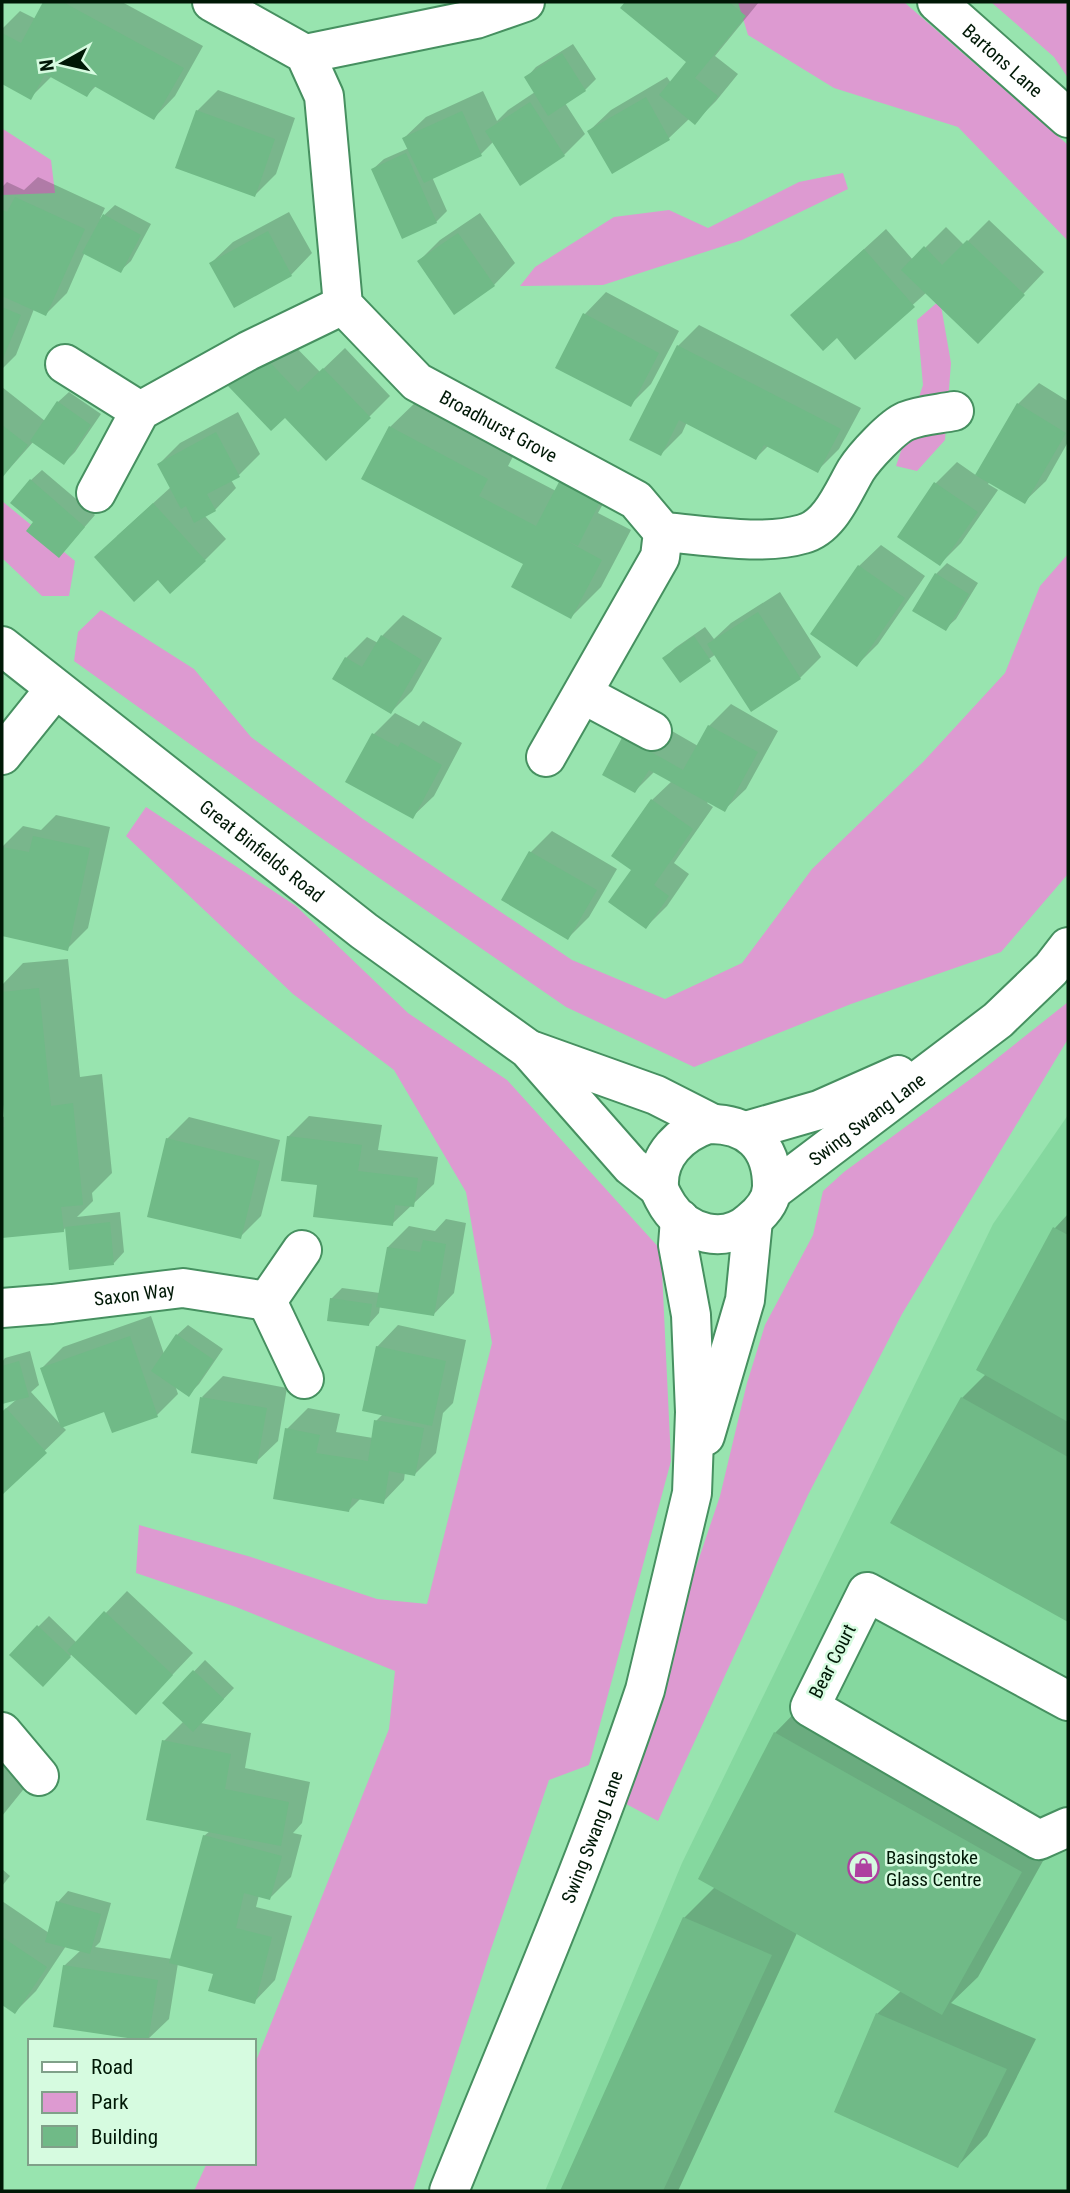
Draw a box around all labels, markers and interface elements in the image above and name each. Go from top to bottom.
street label: Bartons Lane [958,19,1047,102]
north arrow [28,28,98,98]
text: N [34,58,59,73]
street label: Broadhurst Grove [436,385,561,467]
street label: Great Binfields Road [195,795,329,907]
street label: Swing Swang Lane [804,1068,930,1171]
street label: Saxon Way [93,1278,176,1311]
street label: Bear Court [804,1620,861,1702]
street label: Swing Swang Lane [556,1767,628,1907]
place label: Basingstoke Glass Centre [886,1846,981,1891]
shop icon: Basingstoke Glass Centre [846,1851,880,1885]
legend [28,2039,256,2165]
text: Road [91,2055,133,2079]
text: Park [91,2090,129,2114]
text: Building [91,2125,158,2149]

